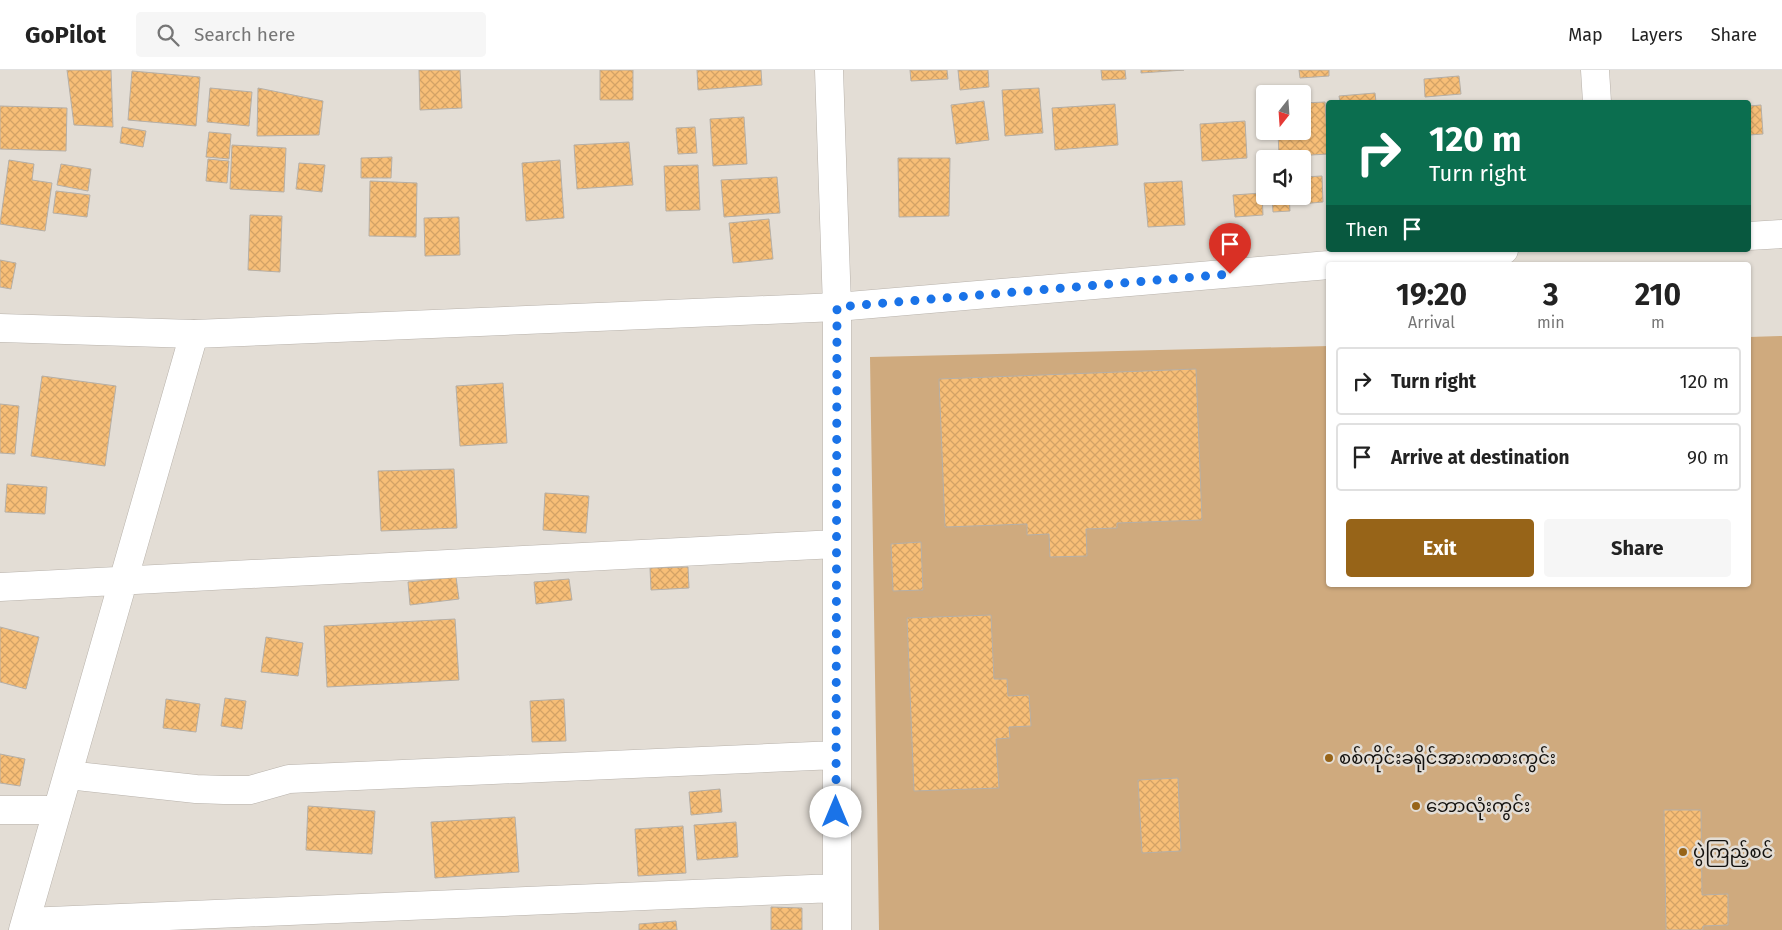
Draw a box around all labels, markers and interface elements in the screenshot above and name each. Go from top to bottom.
search box [136,12,486,57]
text: GoPilot [25,21,106,49]
icon: search [154,21,182,49]
text: Search here [194,23,295,46]
text: Map [1568,24,1603,46]
text: Layers [1631,24,1683,46]
text: Share [1711,24,1757,46]
north arrow [1256,85,1311,140]
map controls [1256,85,1311,205]
text: 120 m [1429,118,1522,160]
icon: right [1346,120,1411,185]
button: sound [1256,150,1311,205]
text: Turn right [1429,160,1526,187]
icon: arrive [1398,215,1426,243]
text: Then [1346,218,1388,241]
pin [1209,223,1251,274]
icon: arrive [1216,230,1244,258]
text: 19:20 [1396,277,1467,313]
text: 3 [1543,277,1559,313]
text: 210 [1635,277,1681,313]
text: Arrival [1408,313,1455,332]
text: min [1537,313,1565,332]
text: m [1651,313,1665,332]
icon: right [1348,367,1376,395]
text: Turn right [1391,370,1476,393]
text: 120 m [1679,370,1729,393]
icon: arrive [1348,443,1376,471]
text: Arrive at destination [1391,446,1570,469]
text: 90 m [1687,446,1729,469]
button: Exit [1346,519,1534,577]
button: Share [1544,519,1731,577]
place label: စစ်ကိုင်းခရိုင်အားကစားကွင်း [1339,744,1556,773]
marker: စစ်ကိုင်းခရိုင်အားကစားကွင်း [1323,752,1335,764]
position arrow [809,785,861,837]
place label: ဘောလုံးကွင်း [1426,793,1530,821]
marker: ဘောလုံးကွင်း [1410,800,1422,812]
place label: ပွဲကြည့်စင် [1693,839,1773,867]
marker: ပွဲကြည့်စင် [1677,846,1689,858]

